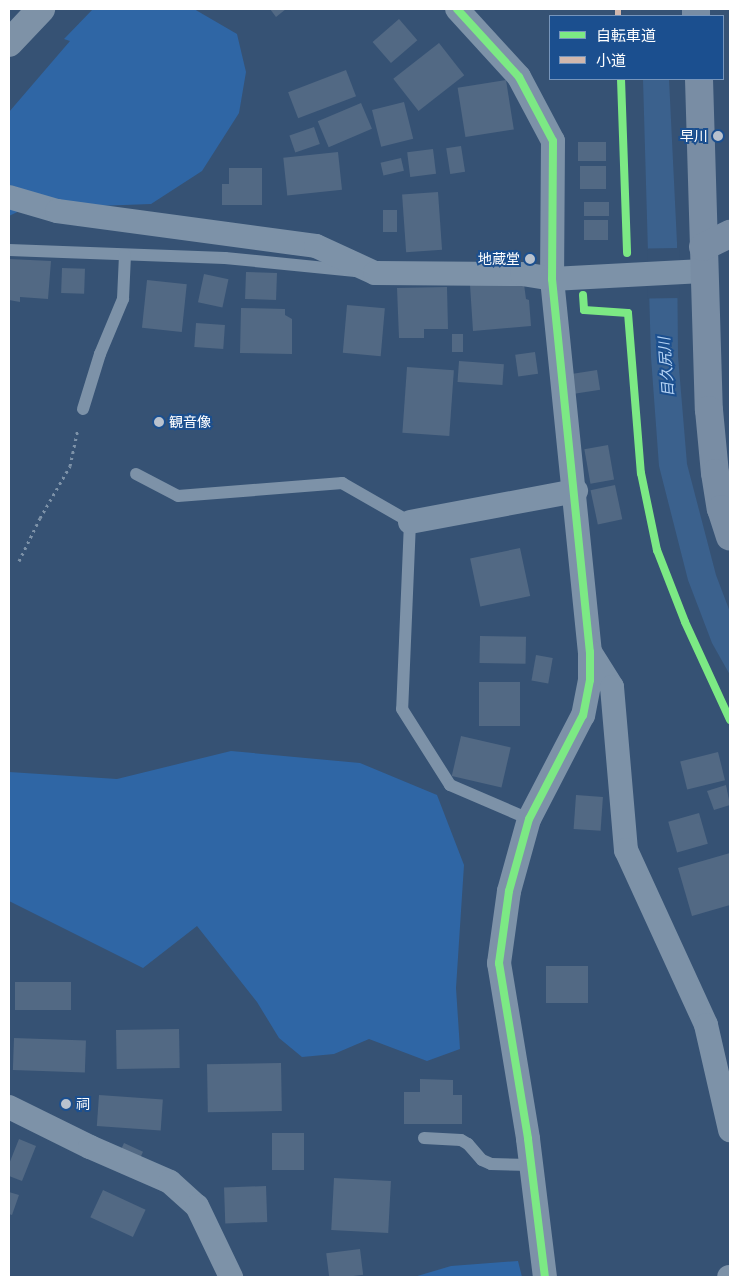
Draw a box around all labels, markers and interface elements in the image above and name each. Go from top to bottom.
legend [549,15,724,80]
text: 自転車道 [596,26,656,45]
text: 小道 [596,51,626,70]
place label: 早川 [680,128,708,144]
marker: 早川 [712,130,724,142]
place label: 地蔵堂 [478,251,520,267]
marker: 地蔵堂 [524,253,536,265]
water label: 目久尻川 [655,336,677,398]
place label: 観音像 [169,414,211,430]
marker: 観音像 [153,416,165,428]
place label: 祠 [76,1096,90,1112]
marker: 祠 [60,1098,72,1110]

